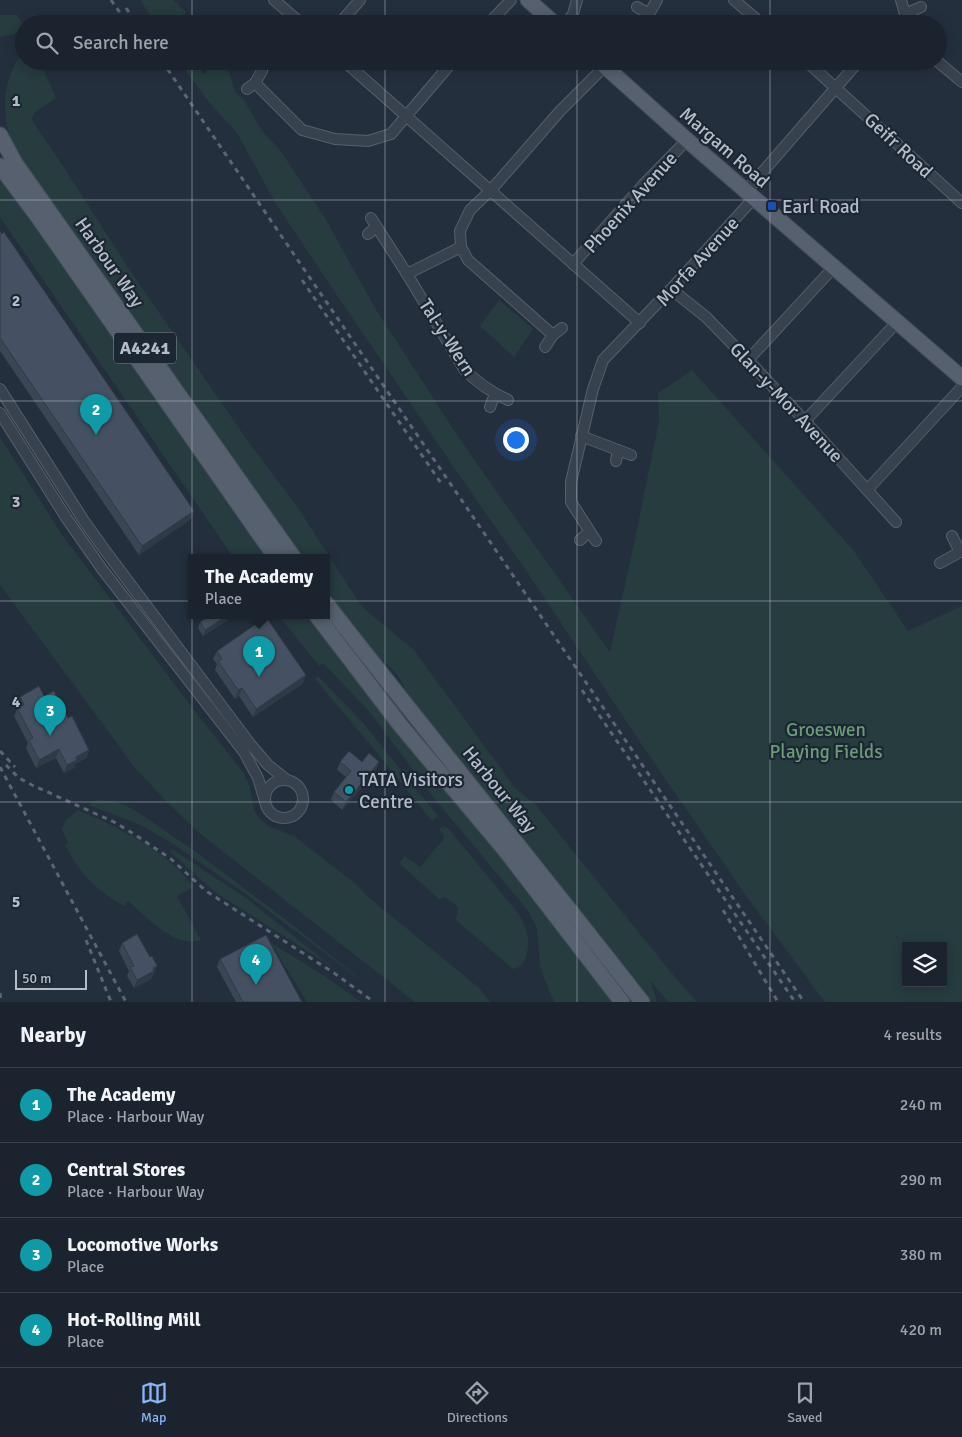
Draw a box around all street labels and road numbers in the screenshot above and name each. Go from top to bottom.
street label: Margam Road [674,102,774,193]
street label: Geifr Road [859,108,938,184]
street label: Phoenix Avenue [579,147,683,258]
street label: Morfa Avenue [651,212,744,311]
street label: Harbour Way [69,213,149,312]
street label: Tal-y-Wern [413,294,481,381]
road number: A4241 [114,332,176,363]
street label: Glan-y-Mor Avenue [724,338,848,468]
street label: Harbour Way [457,741,542,838]

